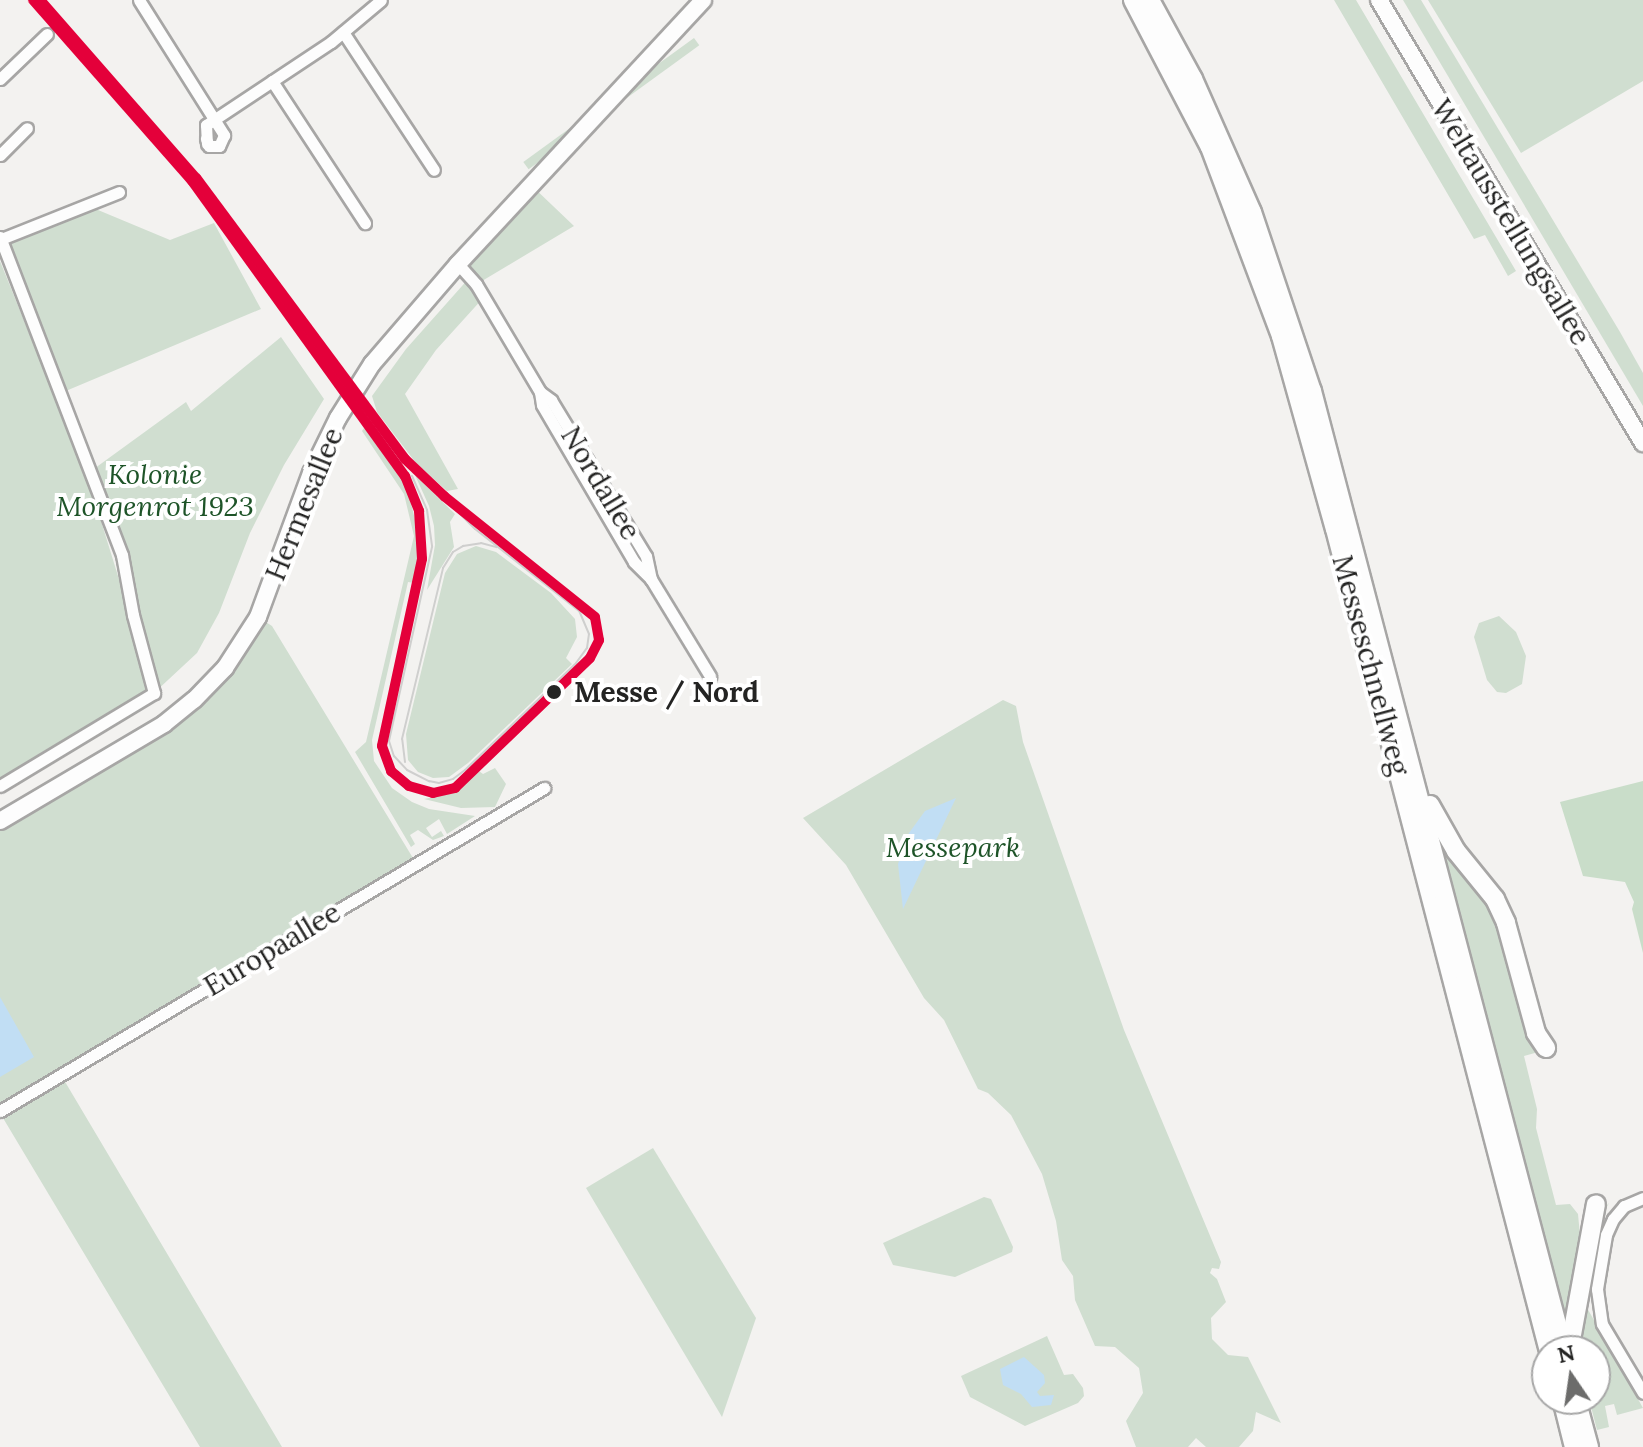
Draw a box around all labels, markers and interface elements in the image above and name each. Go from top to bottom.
street label: Weltausstellungsallee [1424,93,1598,351]
street label: Nordallee [554,420,648,546]
street label: Hermesallee [258,423,350,585]
park label: Kolonie Morgenrot 1923 [56,457,254,523]
street label: Messeschnellweg [1325,551,1417,779]
place label: Messe / Nord [574,675,759,709]
marker: Messe / Nord [541,679,567,705]
park label: Messepark [886,830,1020,864]
street label: Europaallee [198,895,346,1003]
north arrow [1531,1335,1611,1415]
text: N [1555,1338,1577,1369]

